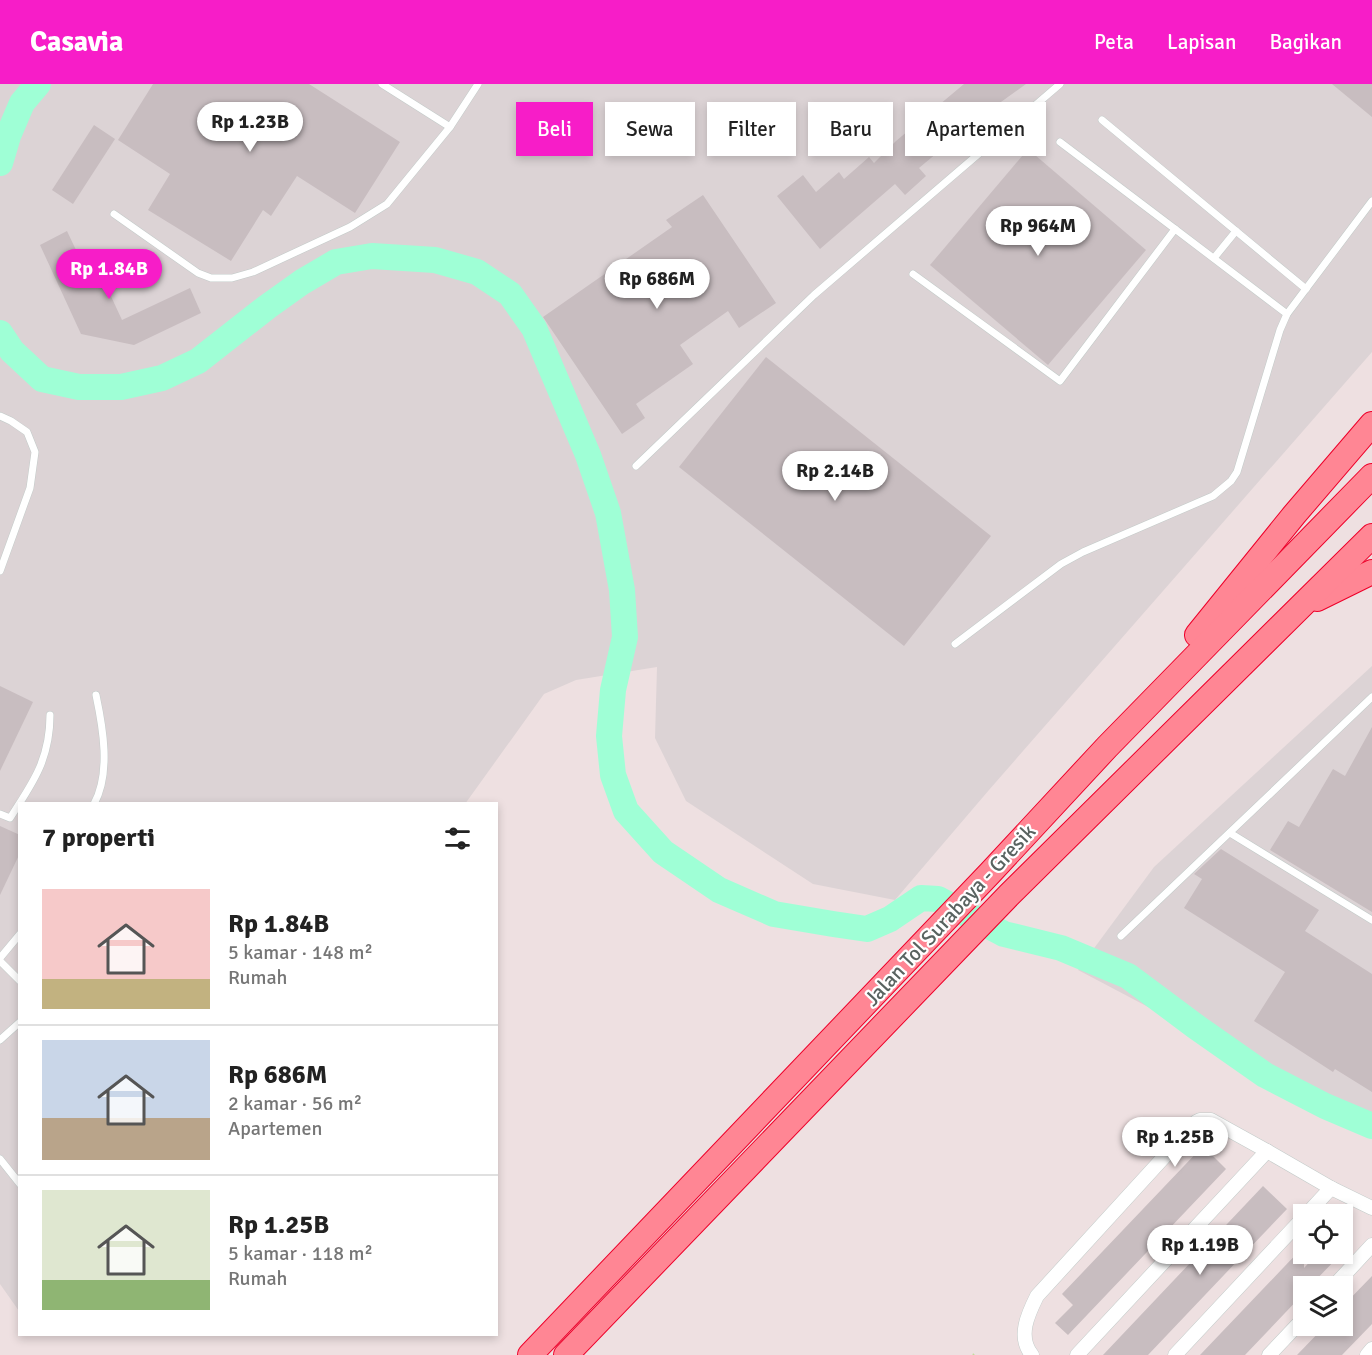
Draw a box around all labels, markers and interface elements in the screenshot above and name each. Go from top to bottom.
text: Casavia [30,25,123,59]
text: Peta [1094,29,1134,55]
text: Lapisan [1167,29,1236,55]
text: Bagikan [1269,29,1342,55]
pin: Rp 1.23B [188,102,312,153]
chip: Beli [516,102,593,156]
chip: Sewa [605,102,695,156]
chip: Filter [707,102,796,156]
chip: Baru [808,102,893,156]
chip: Apartemen [905,102,1046,156]
text: Rp 1.23B [211,109,289,134]
pin: Rp 964M [983,206,1093,257]
text: Rp 964M [1000,213,1076,238]
pin: Rp 1.84B [47,249,171,300]
text: Rp 1.84B [70,256,148,281]
pin: Rp 686M [602,259,712,310]
text: Rp 686M [619,266,695,291]
pin: Rp 2.14B [773,451,897,502]
text: Rp 2.14B [796,458,874,483]
street label: Jalan Tol Surabaya - Gresik [859,818,1041,1011]
text: 7 properti [42,822,155,854]
icon: filters [441,822,474,855]
text: Rp 1.84B [228,908,329,940]
icon: home [90,913,162,985]
text: 5 kamar · 148 m² [228,940,373,965]
text: Rumah [228,965,288,990]
text: Rp 686M [228,1059,328,1091]
icon: home [90,1064,162,1136]
text: 2 kamar · 56 m² [228,1091,362,1116]
text: Apartemen [228,1116,322,1141]
pin: Rp 1.25B [1113,1117,1237,1168]
text: Rp 1.25B [1136,1124,1214,1149]
map controls [1293,1204,1353,1336]
button: locate [1293,1204,1353,1264]
text: Rp 1.25B [228,1209,329,1241]
icon: home [90,1214,162,1286]
pin: Rp 1.19B [1138,1225,1262,1276]
text: Rp 1.19B [1161,1232,1239,1257]
text: 5 kamar · 118 m² [228,1241,373,1266]
text: Rumah [228,1266,288,1291]
button: layers [1293,1276,1353,1336]

